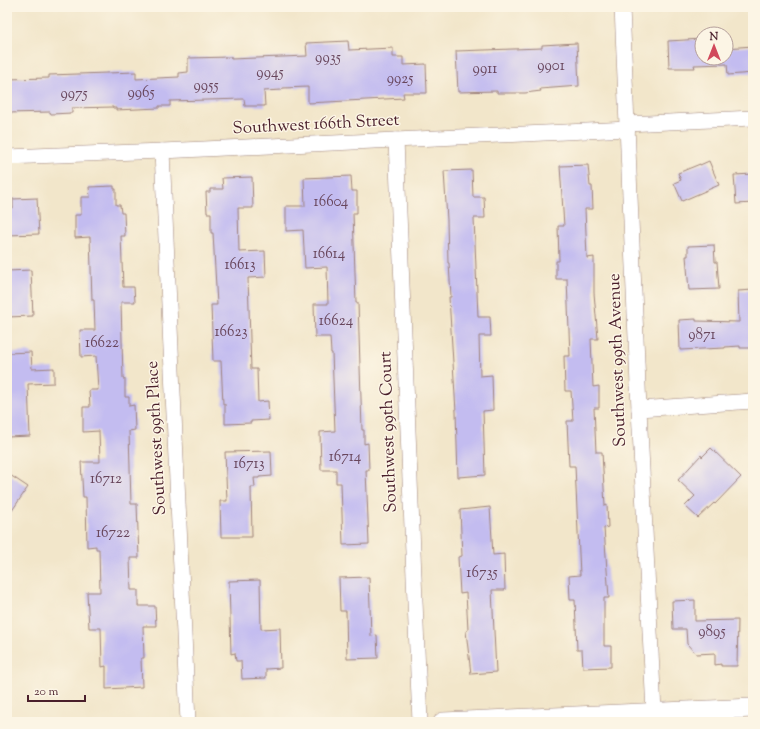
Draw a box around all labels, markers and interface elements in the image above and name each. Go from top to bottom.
north arrow [694,26,734,66]
text: N [709,29,719,45]
house number: 9935 [315,48,341,69]
house number: 9901 [537,56,565,77]
house number: 9911 [473,59,497,80]
house number: 9945 [256,63,284,84]
house number: 9925 [387,69,413,90]
house number: 9955 [193,76,219,97]
house number: 9965 [127,83,155,104]
house number: 9975 [60,84,88,105]
street label: Southwest 166th Street [232,109,400,141]
house number: 16604 [314,192,349,213]
house number: 16614 [313,244,346,265]
house number: 16613 [224,255,256,276]
street label: Southwest 99th Avenue [603,273,633,447]
house number: 16624 [319,311,354,332]
house number: 16623 [215,322,247,343]
house number: 9871 [688,325,716,346]
house number: 16622 [85,333,119,354]
street label: Southwest 99th Court [374,351,404,513]
street label: Southwest 99th Place [141,360,173,516]
house number: 16714 [329,447,362,468]
house number: 16713 [233,454,265,475]
house number: 16712 [90,469,122,490]
house number: 16722 [96,523,130,544]
house number: 16735 [466,563,498,584]
house number: 9895 [698,622,726,643]
scale bar [28,677,85,703]
text: 20 m [34,683,59,701]

